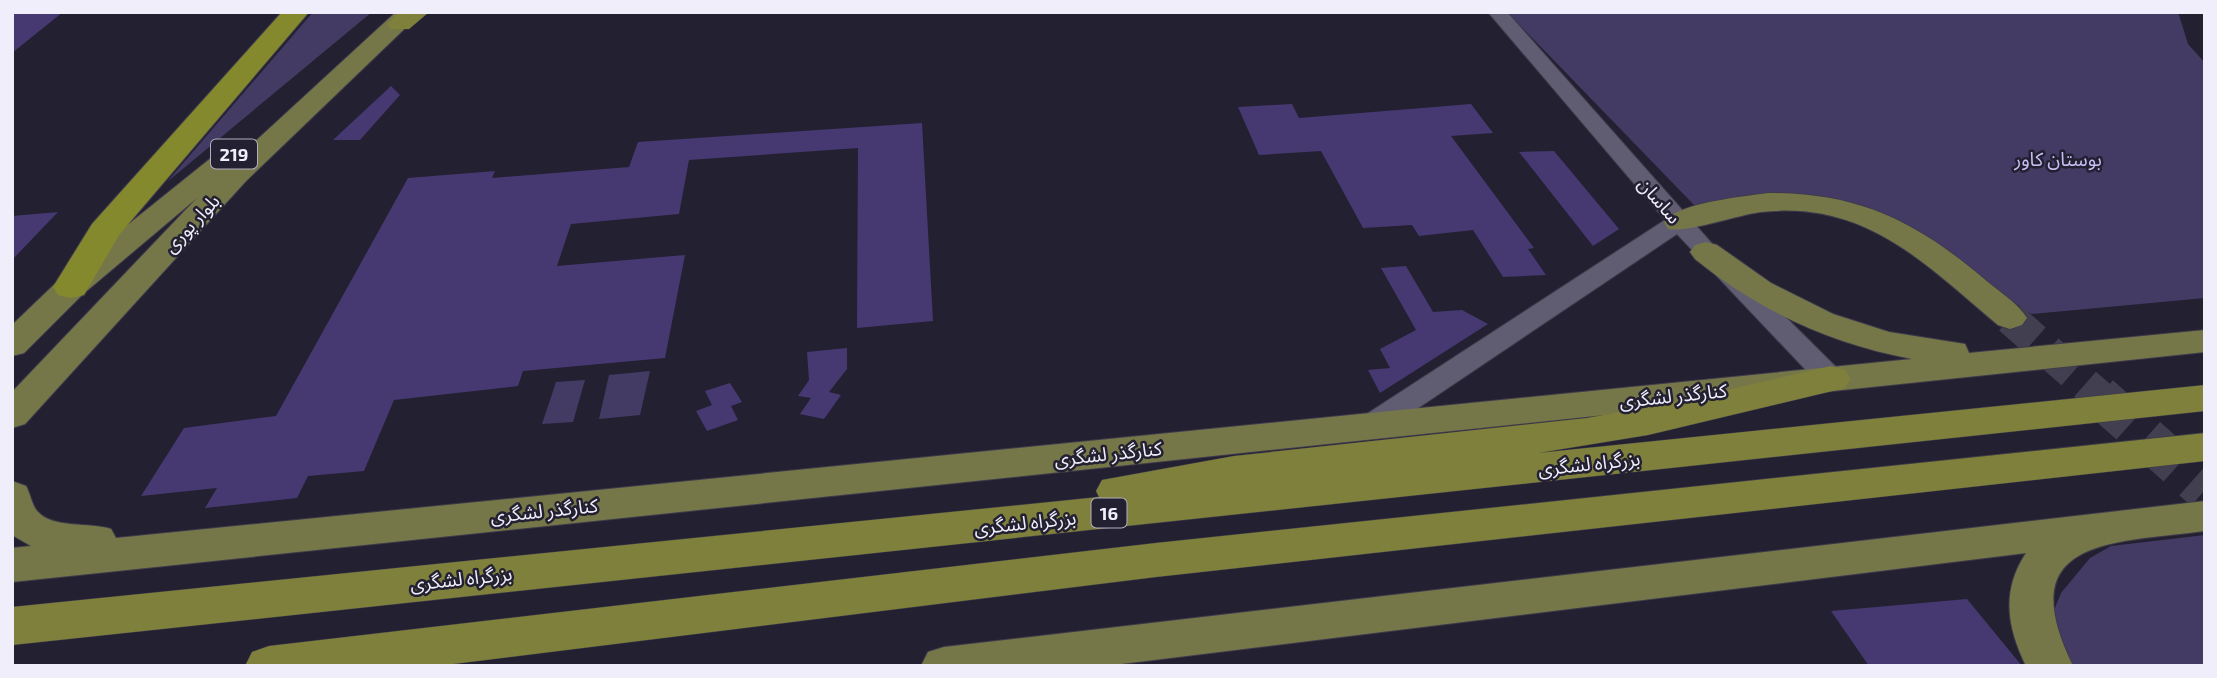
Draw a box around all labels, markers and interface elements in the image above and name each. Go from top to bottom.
road number: 219 [211,140,257,168]
park label: بوستان کاور [2013,147,2102,171]
street label: ساسان [1634,172,1686,228]
street label: بلوار پوری [158,189,225,258]
street label: کنارگذر لشگری [1618,378,1729,413]
street label: کنارگذر لشگری [1053,436,1164,471]
street label: بزرگراه لشگری [1537,446,1641,481]
street label: کنارگذر لشگری [489,493,600,528]
road number: 16 [1092,499,1126,528]
street label: بزرگراه لشگری [973,505,1077,540]
street label: بزرگراه لشگری [409,561,513,596]

